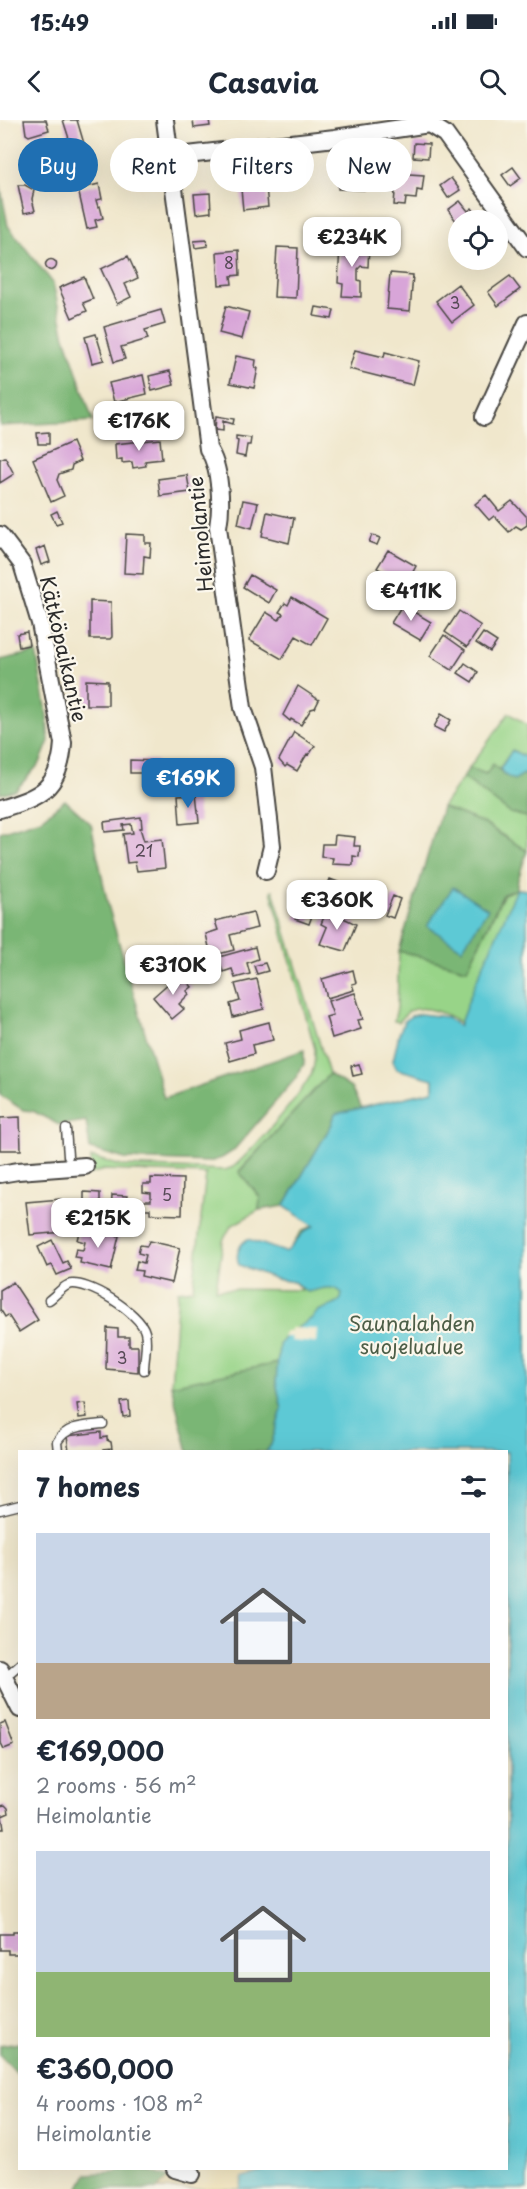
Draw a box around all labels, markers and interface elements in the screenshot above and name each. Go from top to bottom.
text: 15:49 [30,5,89,38]
text: Casavia [208,61,319,102]
icon: back [18,65,51,98]
icon: search [476,65,509,98]
chip: Buy [18,138,98,192]
chip: Rent [110,138,198,192]
chip: Filters [210,138,314,192]
chip: New [326,138,412,192]
map controls [448,210,508,270]
button: locate [448,210,508,270]
pin: €234K [310,217,394,268]
text: €234K [317,221,387,251]
house number: 8 [224,250,234,274]
house number: 3 [450,290,460,314]
pin: €176K [97,401,181,452]
text: €176K [107,405,171,435]
street label: Heimolantie [180,475,220,593]
pin: €411K [369,571,453,622]
street label: Kätköpaikantie [33,573,95,725]
text: €411K [380,575,442,605]
pin: €169K [146,758,230,809]
text: €169K [156,762,220,792]
house number: 21 [135,838,153,862]
pin: €360K [295,880,379,931]
text: €360K [301,884,373,914]
pin: €310K [131,945,215,996]
text: €310K [139,949,207,979]
house number: 5 [162,1182,172,1206]
pin: €215K [56,1198,140,1249]
text: €215K [65,1202,131,1232]
park label: Saunalahden suojelualue [349,1308,475,1361]
house number: 3 [117,1345,127,1369]
text: 7 homes [36,1467,140,1506]
icon: filters [457,1470,490,1503]
icon: home [209,1572,317,1680]
text: €169,000 [36,1731,164,1770]
text: 2 rooms · 56 m² [36,1770,197,1800]
text: Heimolantie [36,1800,152,1830]
icon: home [209,1890,317,1998]
text: €360,000 [36,2049,174,2088]
text: 4 rooms · 108 m² [36,2088,203,2118]
text: Heimolantie [36,2118,152,2148]

